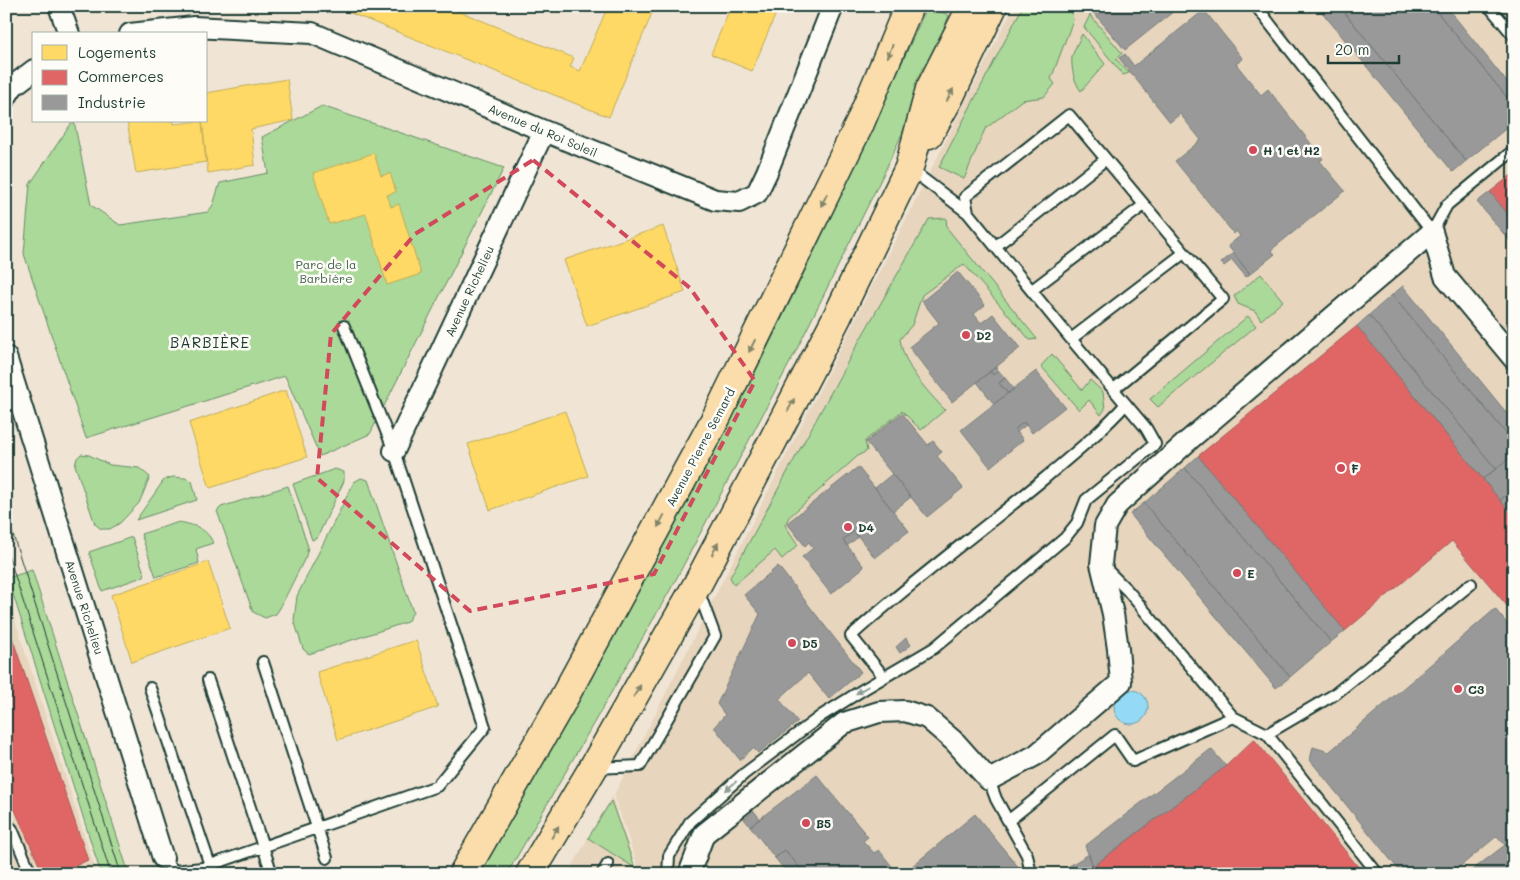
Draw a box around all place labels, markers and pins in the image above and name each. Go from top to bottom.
place label: H 1 et H2 [1263,142,1320,158]
marker: H 1 et H2 [1247,144,1259,156]
place label: D2 [976,327,992,343]
marker: D2 [960,329,972,341]
place label: F [1351,460,1359,476]
marker: F [1335,462,1347,474]
place label: D4 [858,519,875,535]
marker: D4 [842,521,854,533]
place label: E [1247,565,1255,581]
marker: E [1231,567,1243,579]
place label: D5 [802,635,818,651]
marker: D5 [786,637,798,649]
place label: C3 [1468,681,1484,697]
marker: C3 [1452,683,1464,695]
place label: B5 [816,815,831,831]
marker: B5 [800,817,812,829]

